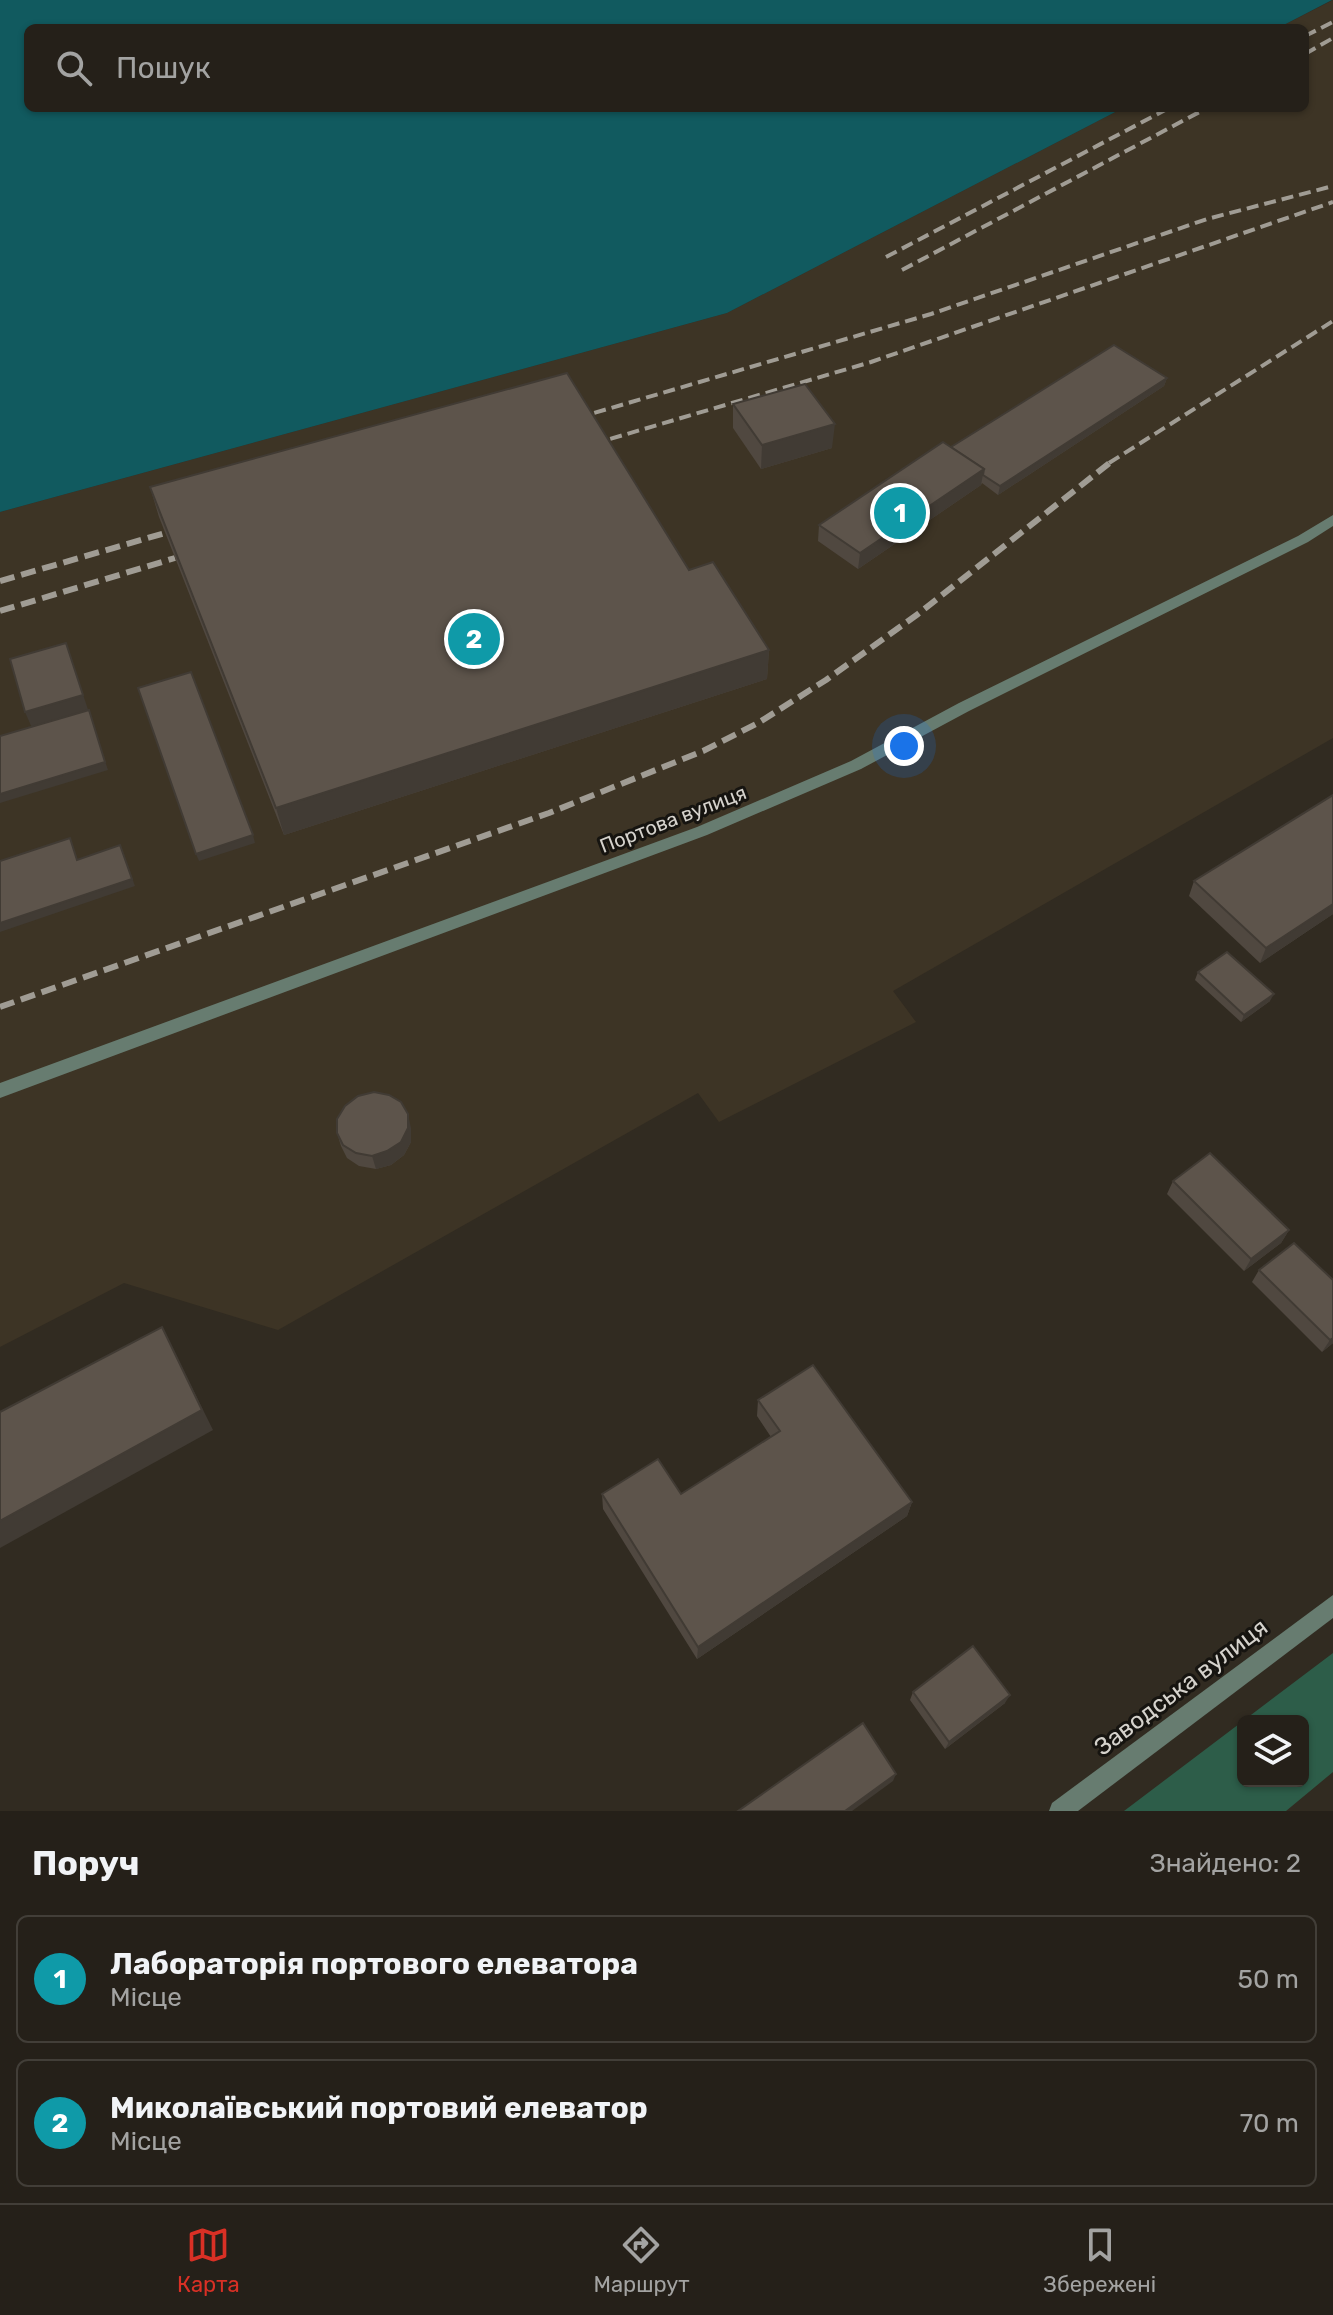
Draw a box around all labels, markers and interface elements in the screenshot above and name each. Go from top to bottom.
search box [24,24,1309,112]
icon: search [52,46,96,90]
text: Пошук [116,50,211,86]
pin: 1 [874,483,926,543]
pin: 2 [448,609,500,669]
your location [884,726,924,766]
street label: Портова вулиця [596,780,750,858]
street label: Заводська вулиця [1089,1613,1273,1761]
map controls [1237,1715,1309,1787]
button: layers [1237,1715,1309,1787]
text: Поруч [32,1843,140,1884]
text: Знайдено: 2 [1150,1848,1301,1879]
text: Лабораторія портового елеватора [110,1946,638,1982]
text: 1 [54,1964,66,1995]
text: 50 m [1238,1964,1299,1995]
text: Місце [110,1982,182,2013]
text: Миколаївський портовий елеватор [110,2090,648,2126]
text: 2 [52,2108,68,2139]
text: 70 m [1240,2108,1299,2139]
text: Місце [110,2126,182,2157]
tab: Карта [177,2223,240,2298]
tab: Маршрут [593,2223,689,2298]
tab: Збережені [1043,2223,1156,2298]

